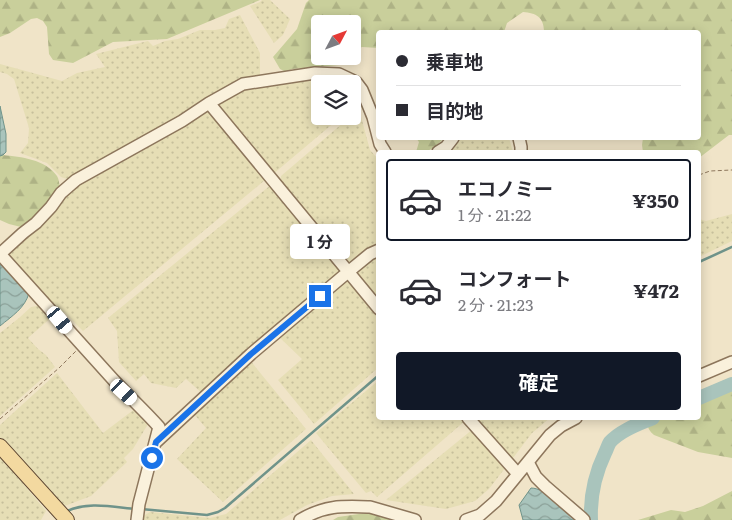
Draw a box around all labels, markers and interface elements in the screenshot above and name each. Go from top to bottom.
north arrow [311,15,361,65]
map controls [311,15,361,125]
text: 乗車地 [426,47,483,75]
button: layers [311,75,361,125]
text: 目的地 [426,96,483,124]
text: エコノミー [458,174,553,202]
icon: car [398,178,443,223]
text: ¥350 [632,186,679,214]
text: 1 分 · 21:22 [458,202,531,226]
callout: 1 分 [290,224,350,258]
text: 1 分 [307,229,333,253]
text: コンフォート [458,264,571,292]
icon: car [398,268,443,313]
text: ¥472 [633,276,679,304]
route end [309,285,331,307]
text: 2 分 · 21:23 [458,292,534,316]
car [44,304,75,336]
button: 確定 [396,352,681,410]
car [107,376,140,408]
route start [141,447,163,469]

